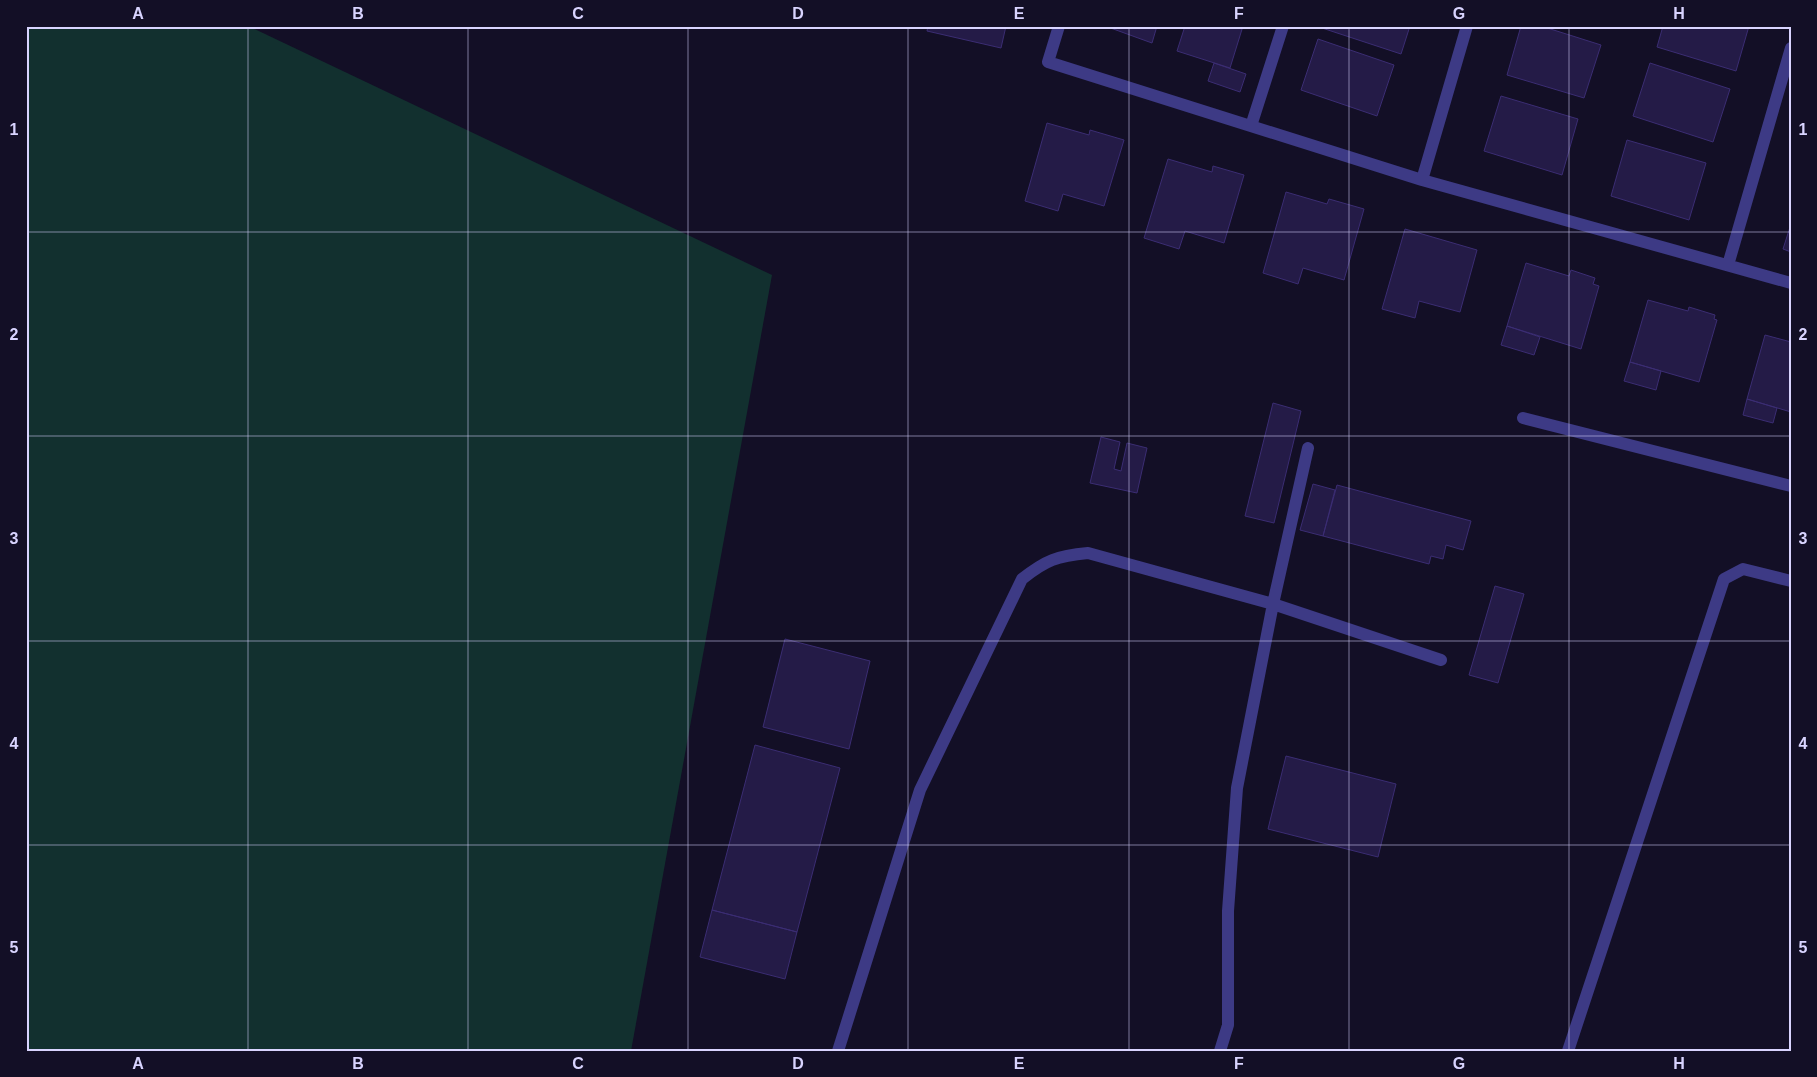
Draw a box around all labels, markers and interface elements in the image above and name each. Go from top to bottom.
text: A [132,5,144,22]
text: B [352,5,364,22]
text: C [572,5,584,22]
text: D [792,5,804,22]
text: E [1014,5,1025,22]
text: F [1234,5,1244,22]
text: G [1453,5,1465,22]
text: H [1673,5,1685,22]
text: 1 [10,121,19,138]
text: 1 [1799,121,1808,138]
text: 2 [10,326,19,343]
text: 2 [1799,326,1808,343]
text: 3 [10,530,19,547]
text: 3 [1799,530,1808,547]
text: 4 [10,735,19,752]
text: 4 [1799,735,1808,752]
text: 5 [10,939,19,956]
text: 5 [1799,939,1808,956]
text: A [132,1055,144,1072]
text: B [352,1055,364,1072]
text: C [572,1055,584,1072]
text: D [792,1055,804,1072]
text: E [1014,1055,1025,1072]
text: F [1234,1055,1244,1072]
text: G [1453,1055,1465,1072]
text: H [1673,1055,1685,1072]

